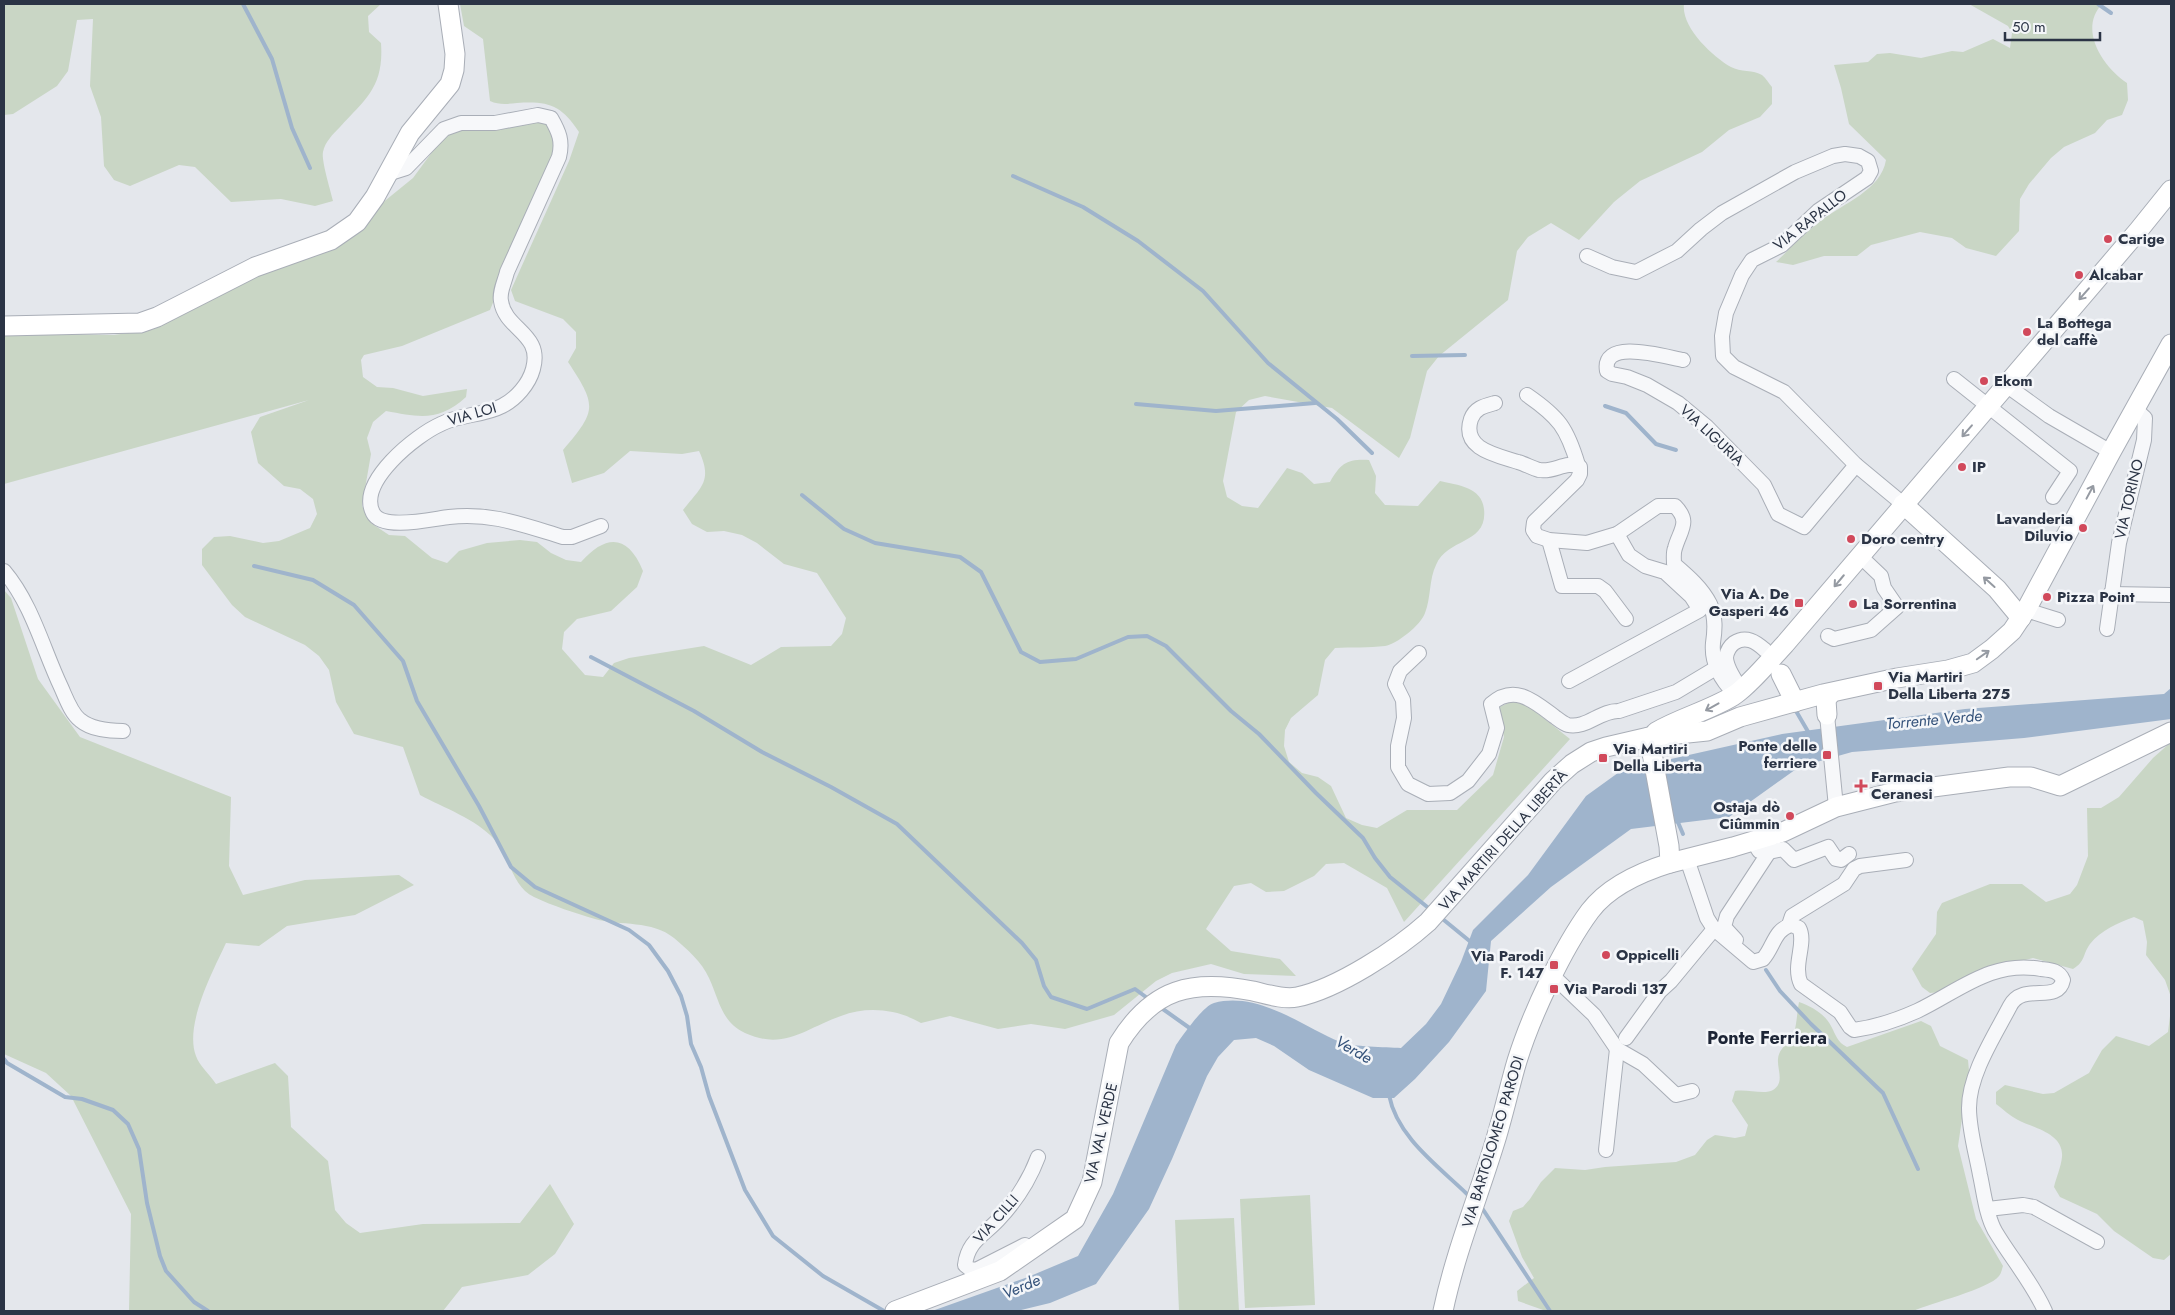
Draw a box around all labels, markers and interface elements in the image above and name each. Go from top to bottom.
scale bar [2005,10,2100,42]
text: 50 m [2012,16,2046,38]
street label: VIA RAPALLO [1768,184,1852,256]
place label: Carige [2118,228,2165,250]
marker: Carige [2102,233,2114,245]
place label: Alcabar [2088,264,2144,286]
marker: Alcabar [2073,269,2085,281]
one-way arrow [2078,288,2090,301]
place label: La Bottega del caffè [2037,312,2112,351]
marker: La Bottega del caffè [2021,326,2033,338]
place label: Ekom [1994,370,2033,392]
marker: Ekom [1978,375,1990,387]
street label: VIA LOI [445,397,499,431]
street label: VIA LIGURIA [1675,399,1749,471]
one-way arrow [1961,425,1973,438]
place label: IP [1972,456,1986,478]
street label: VIA TORINO [2109,457,2149,541]
marker: IP [1956,461,1968,473]
one-way arrow [2085,484,2095,499]
place label: Lavanderia Diluvio [1996,508,2073,547]
marker: Lavanderia Diluvio [2077,522,2089,534]
place label: Doro centry [1861,528,1944,550]
marker: Doro centry [1845,533,1857,545]
one-way arrow [1833,575,1844,588]
one-way arrow [1982,576,1995,587]
place label: Via A. De Gasperi 46 [1709,583,1789,622]
place label: Pizza Point [2057,586,2135,608]
marker: Pizza Point [2041,591,2053,603]
place label: La Sorrentina [1863,593,1957,615]
marker: Via A. De Gasperi 46 [1793,597,1805,609]
marker: La Sorrentina [1847,598,1859,610]
one-way arrow [1976,650,1990,660]
place label: Via Martiri Della Liberta 275 [1887,666,2011,705]
marker: Via Martiri Della Liberta 275 [1872,680,1884,692]
one-way arrow [1705,703,1720,712]
water label: Torrente Verde [1885,704,1983,735]
place label: Ponte delle ferriere [1738,735,1817,774]
place label: Via Martiri Della Liberta [1612,738,1702,777]
marker: Ponte delle ferriere [1821,749,1833,761]
marker: Via Martiri Della Liberta [1597,752,1609,764]
street label: VIA MARTIRI DELLA LIBERTÀ [1434,764,1573,915]
place label: Farmacia Ceranesi [1871,766,1933,805]
marker: Farmacia Ceranesi [1855,780,1867,792]
place label: Ostaja dò Ciûmmin [1713,796,1780,835]
marker: Ostaja dò Ciûmmin [1784,810,1796,822]
place label: Oppicelli [1616,944,1679,966]
place label: Via Parodi F. 147 [1470,945,1545,984]
marker: Oppicelli [1600,949,1612,961]
marker: Via Parodi F. 147 [1548,959,1560,971]
place label: Via Parodi 137 [1563,978,1668,1000]
marker: Via Parodi 137 [1548,983,1560,995]
district label: Ponte Ferriera [1707,1025,1827,1051]
water label: Verde [1331,1030,1376,1069]
street label: VIA BARTOLOMEO PARODI [1456,1053,1530,1231]
street label: VIA VAL VERDE [1079,1081,1123,1185]
street label: VIA CILLI [968,1190,1024,1248]
water label: Verde [999,1268,1044,1305]

